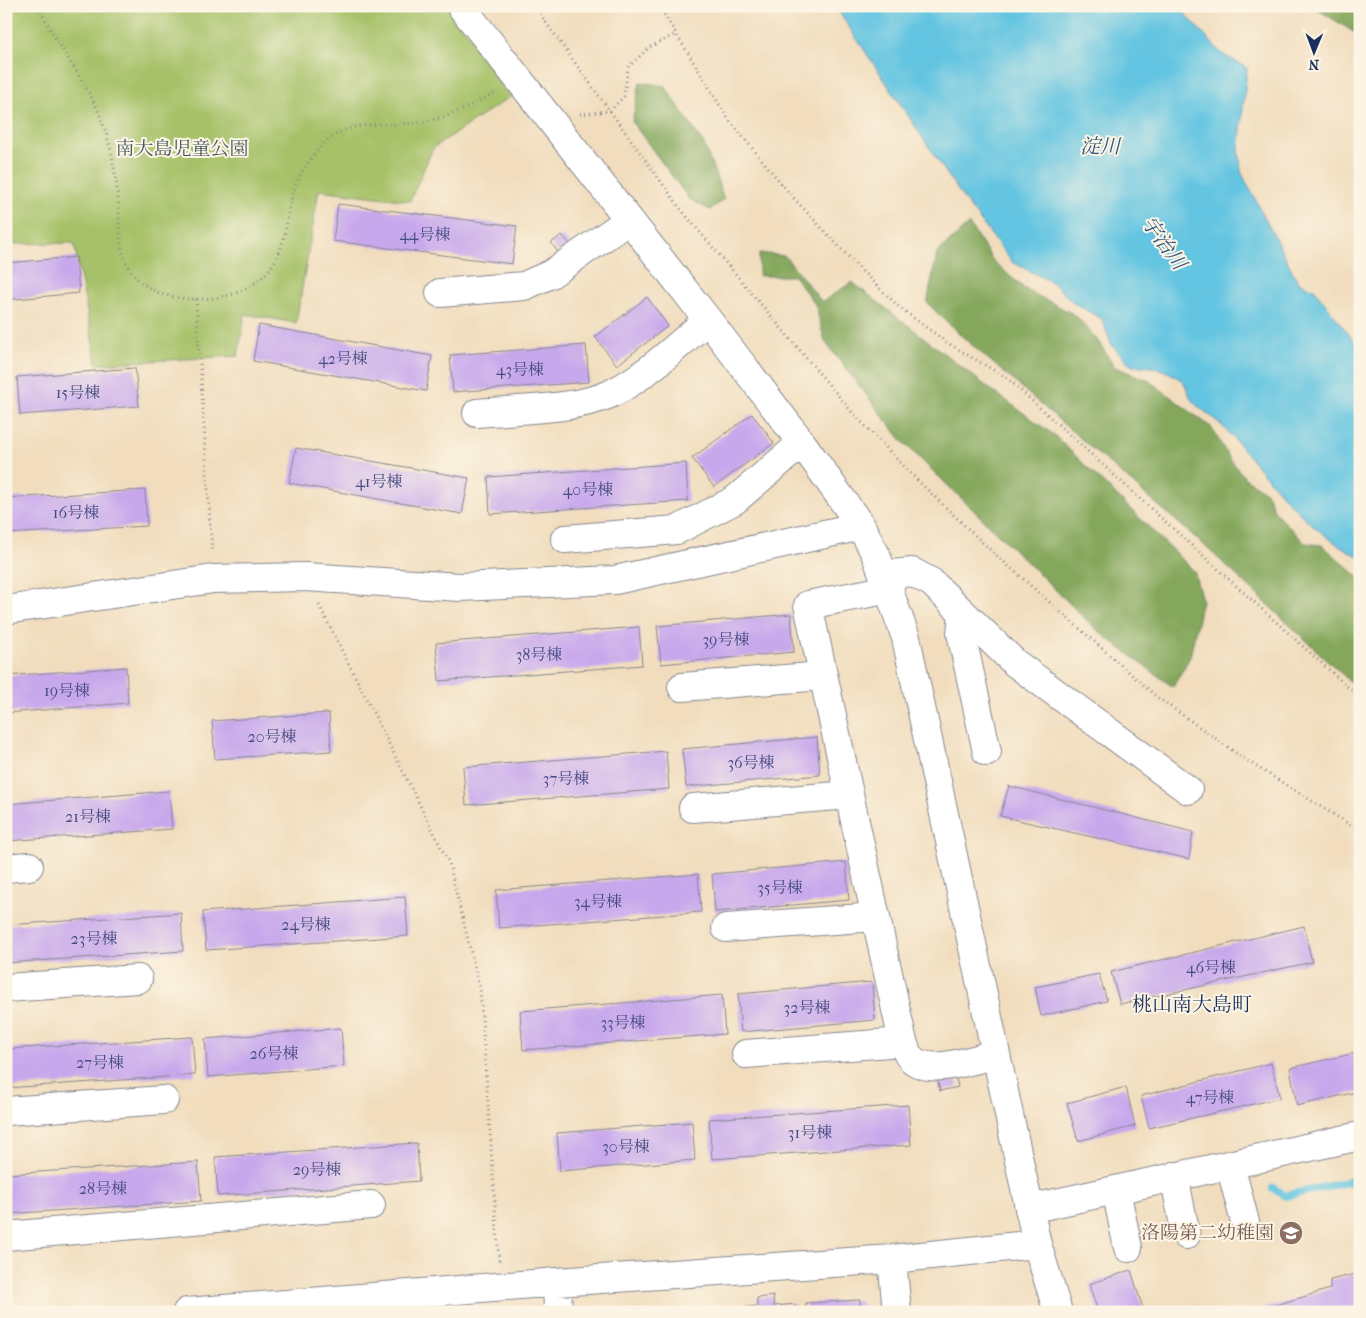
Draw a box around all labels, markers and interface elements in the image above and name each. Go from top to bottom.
north arrow [1288,28,1338,78]
text: N [1308,56,1319,73]
water label: 淀川 [1080,135,1122,158]
park label: 南大島児童公園 [115,138,249,160]
water label: 宇治川 [1137,212,1192,276]
house number: 44号棟 [400,225,450,244]
house number: 42号棟 [318,349,368,368]
house number: 43号棟 [496,360,544,379]
house number: 15号棟 [56,383,100,402]
house number: 41号棟 [355,472,403,491]
house number: 40号棟 [563,480,613,499]
house number: 16号棟 [53,503,99,522]
house number: 39号棟 [703,630,749,649]
house number: 38号棟 [516,645,562,664]
house number: 19号棟 [44,681,90,700]
house number: 20号棟 [247,727,297,746]
house number: 36号棟 [727,753,775,772]
house number: 37号棟 [543,769,589,788]
house number: 21号棟 [65,807,111,826]
house number: 35号棟 [757,878,803,897]
house number: 34号棟 [574,892,622,911]
house number: 24号棟 [281,915,331,934]
house number: 23号棟 [71,929,117,948]
house number: 46号棟 [1186,958,1236,977]
district label: 桃山南大島町 [1132,993,1252,1016]
house number: 32号棟 [784,998,830,1017]
house number: 33号棟 [600,1013,646,1032]
house number: 26号棟 [250,1044,298,1063]
house number: 27号棟 [76,1053,124,1072]
house number: 47号棟 [1186,1088,1234,1107]
house number: 31号棟 [788,1123,832,1142]
house number: 30号棟 [602,1137,650,1156]
house number: 29号棟 [293,1160,341,1179]
house number: 28号棟 [79,1179,127,1198]
school or university icon: 洛陽第二幼稚園 [1278,1220,1304,1246]
place label: 洛陽第二幼稚園 [1141,1222,1274,1244]

